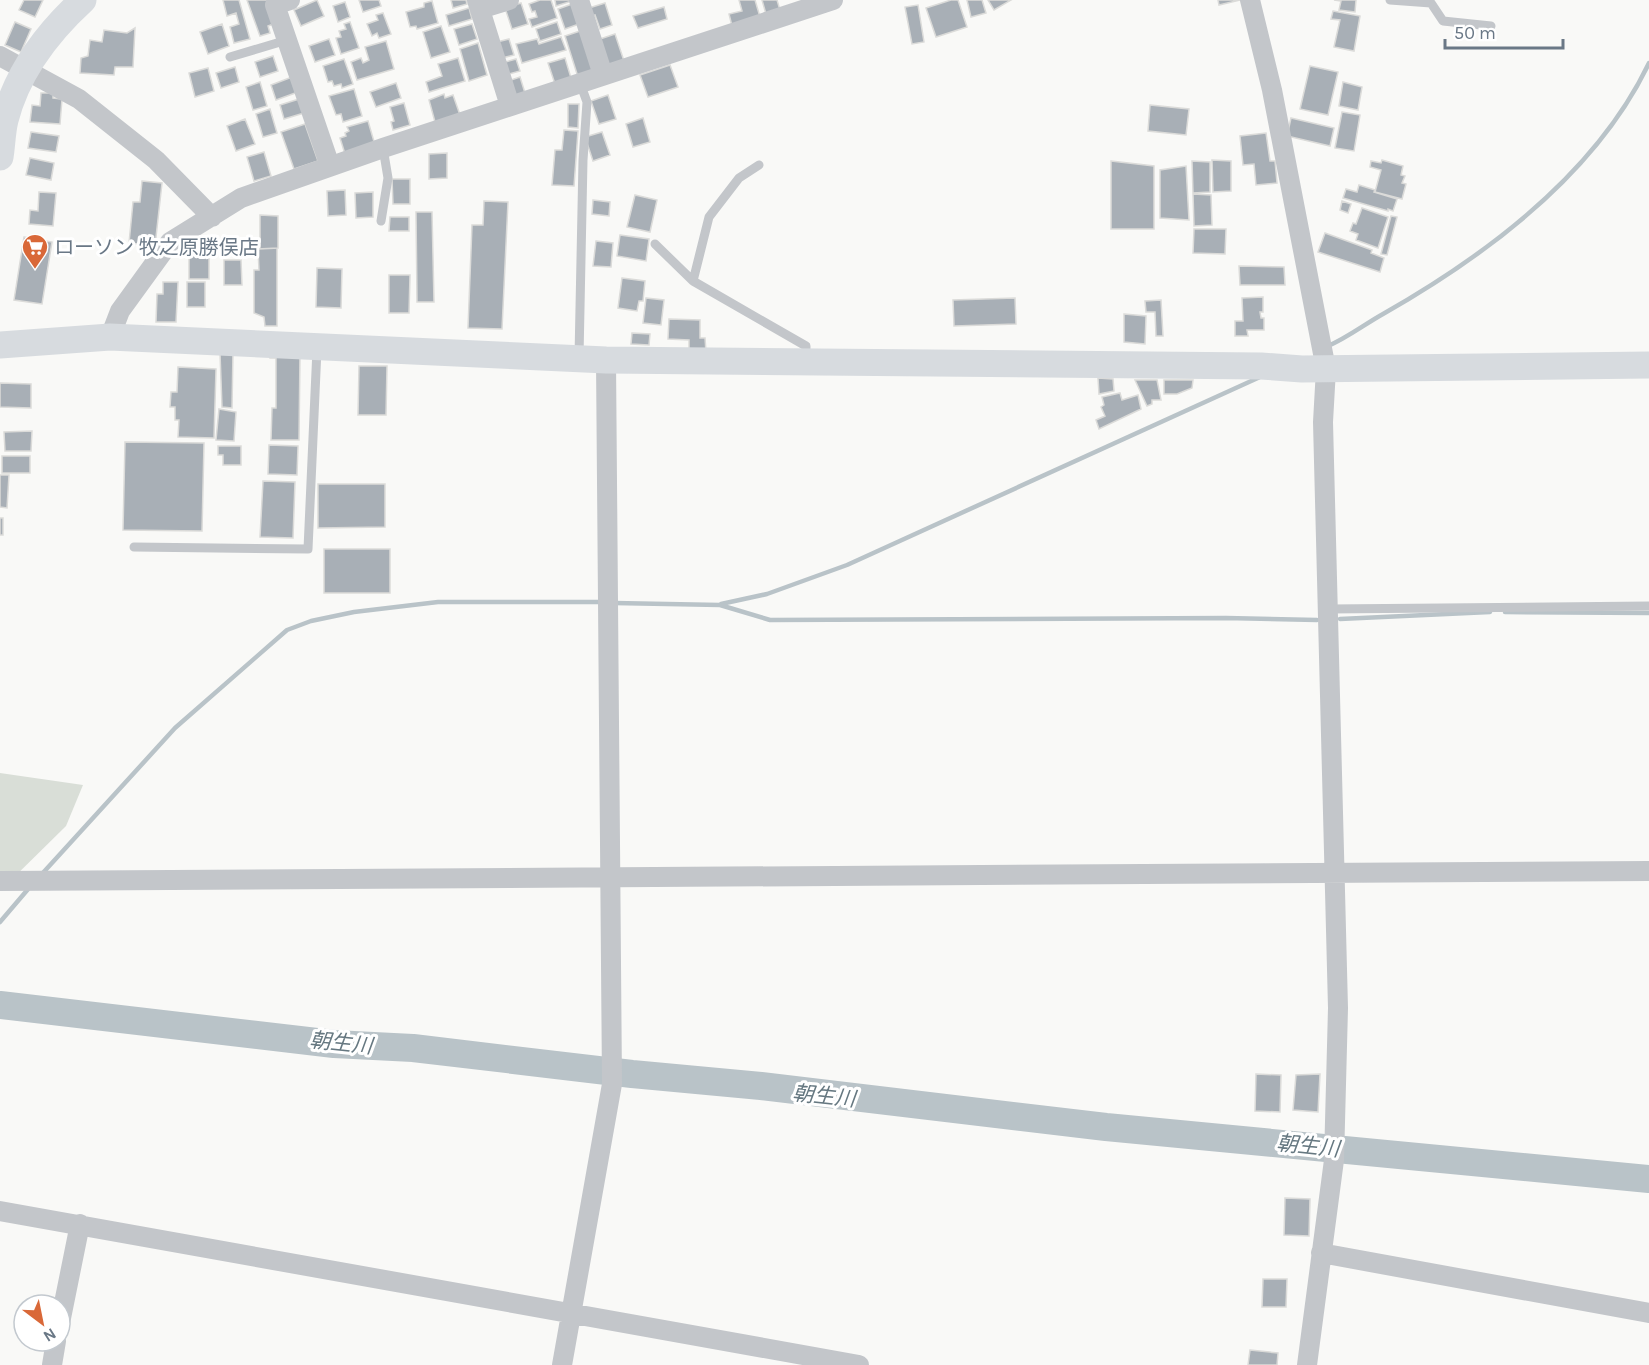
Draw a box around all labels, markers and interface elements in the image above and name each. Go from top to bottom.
scale bar [1445,12,1564,50]
text: 50 m [1454,22,1496,44]
supermarket icon: ローソン 牧之原勝俣店 [20,232,50,270]
place label: ローソン 牧之原勝俣店 [54,236,259,259]
water label: 朝生川 [308,1028,376,1058]
water label: 朝生川 [791,1081,859,1111]
water label: 朝生川 [1275,1131,1343,1161]
north arrow [12,1293,72,1353]
text: N [40,1324,60,1346]

